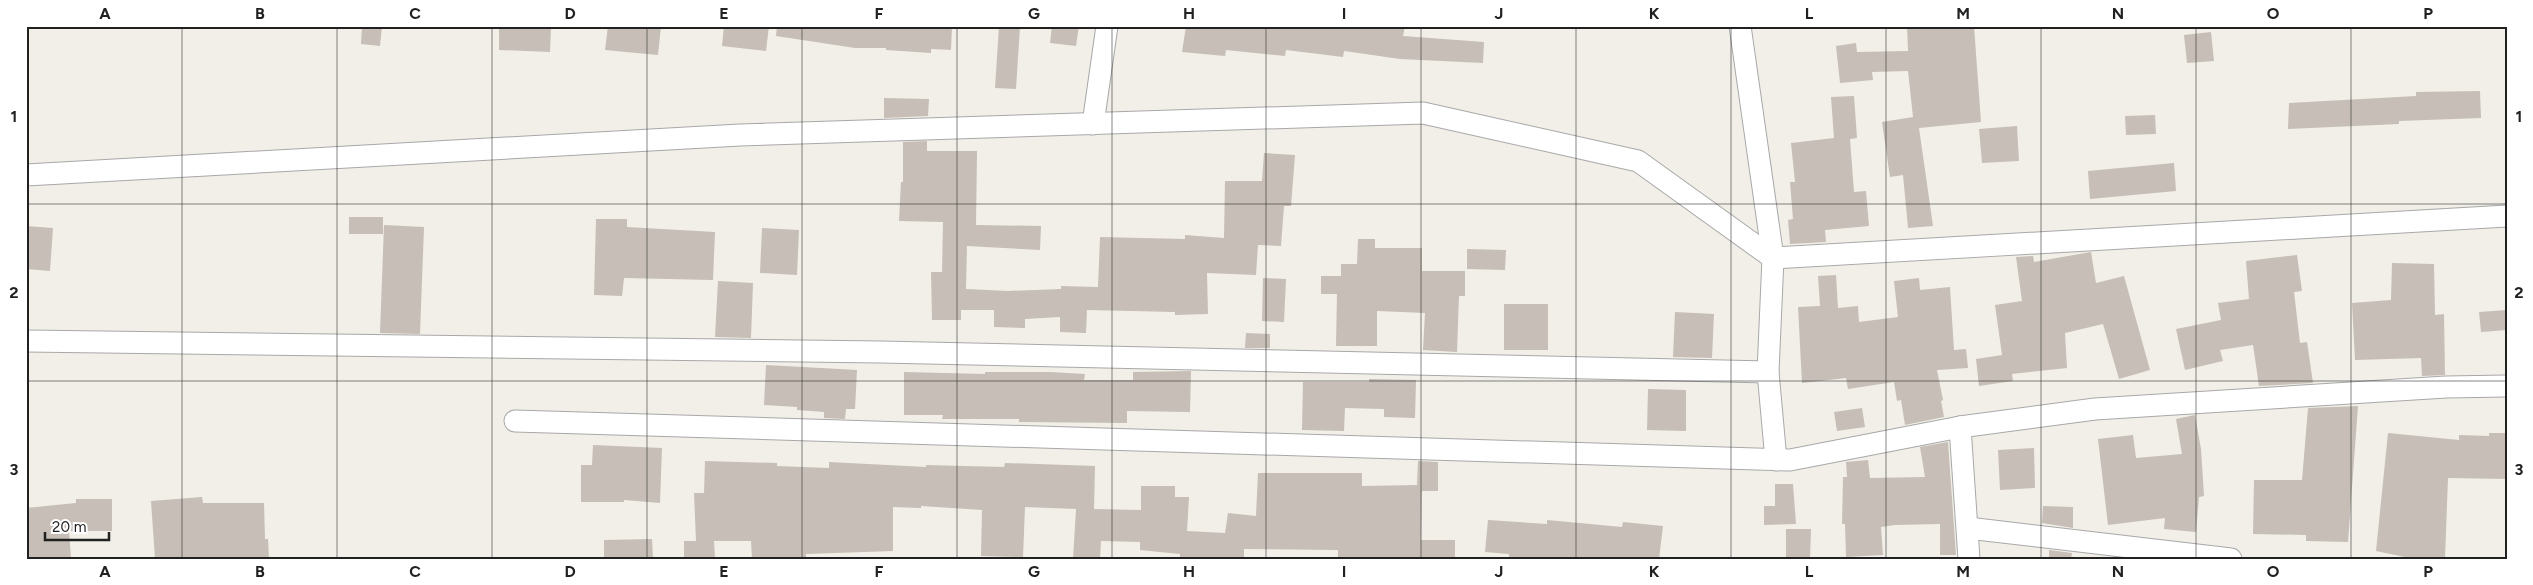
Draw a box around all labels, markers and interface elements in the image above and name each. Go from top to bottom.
text: A [99,4,111,23]
text: B [255,4,265,23]
text: C [409,4,421,23]
text: D [564,4,576,23]
text: E [719,4,729,23]
text: F [875,4,884,23]
text: G [1028,4,1040,23]
text: H [1183,4,1195,23]
text: I [1342,4,1346,23]
text: J [1495,4,1503,23]
text: K [1649,4,1660,23]
text: L [1805,4,1814,23]
text: M [1956,4,1970,23]
text: N [2112,4,2124,23]
text: O [2267,4,2280,23]
text: P [2423,4,2433,23]
text: 1 [11,107,17,126]
text: 1 [2516,107,2522,126]
text: 2 [9,283,19,302]
text: 2 [2514,283,2524,302]
text: 3 [10,460,19,479]
text: 3 [2515,460,2524,479]
scale bar [45,510,109,542]
text: 20 m [52,518,86,536]
text: A [99,562,111,581]
text: B [255,562,265,581]
text: C [409,562,421,581]
text: D [564,562,576,581]
text: E [719,562,729,581]
text: F [875,562,884,581]
text: G [1028,562,1040,581]
text: H [1183,562,1195,581]
text: I [1342,562,1346,581]
text: J [1495,562,1503,581]
text: K [1649,562,1660,581]
text: L [1805,562,1814,581]
text: M [1956,562,1970,581]
text: N [2112,562,2124,581]
text: O [2267,562,2280,581]
text: P [2423,562,2433,581]

